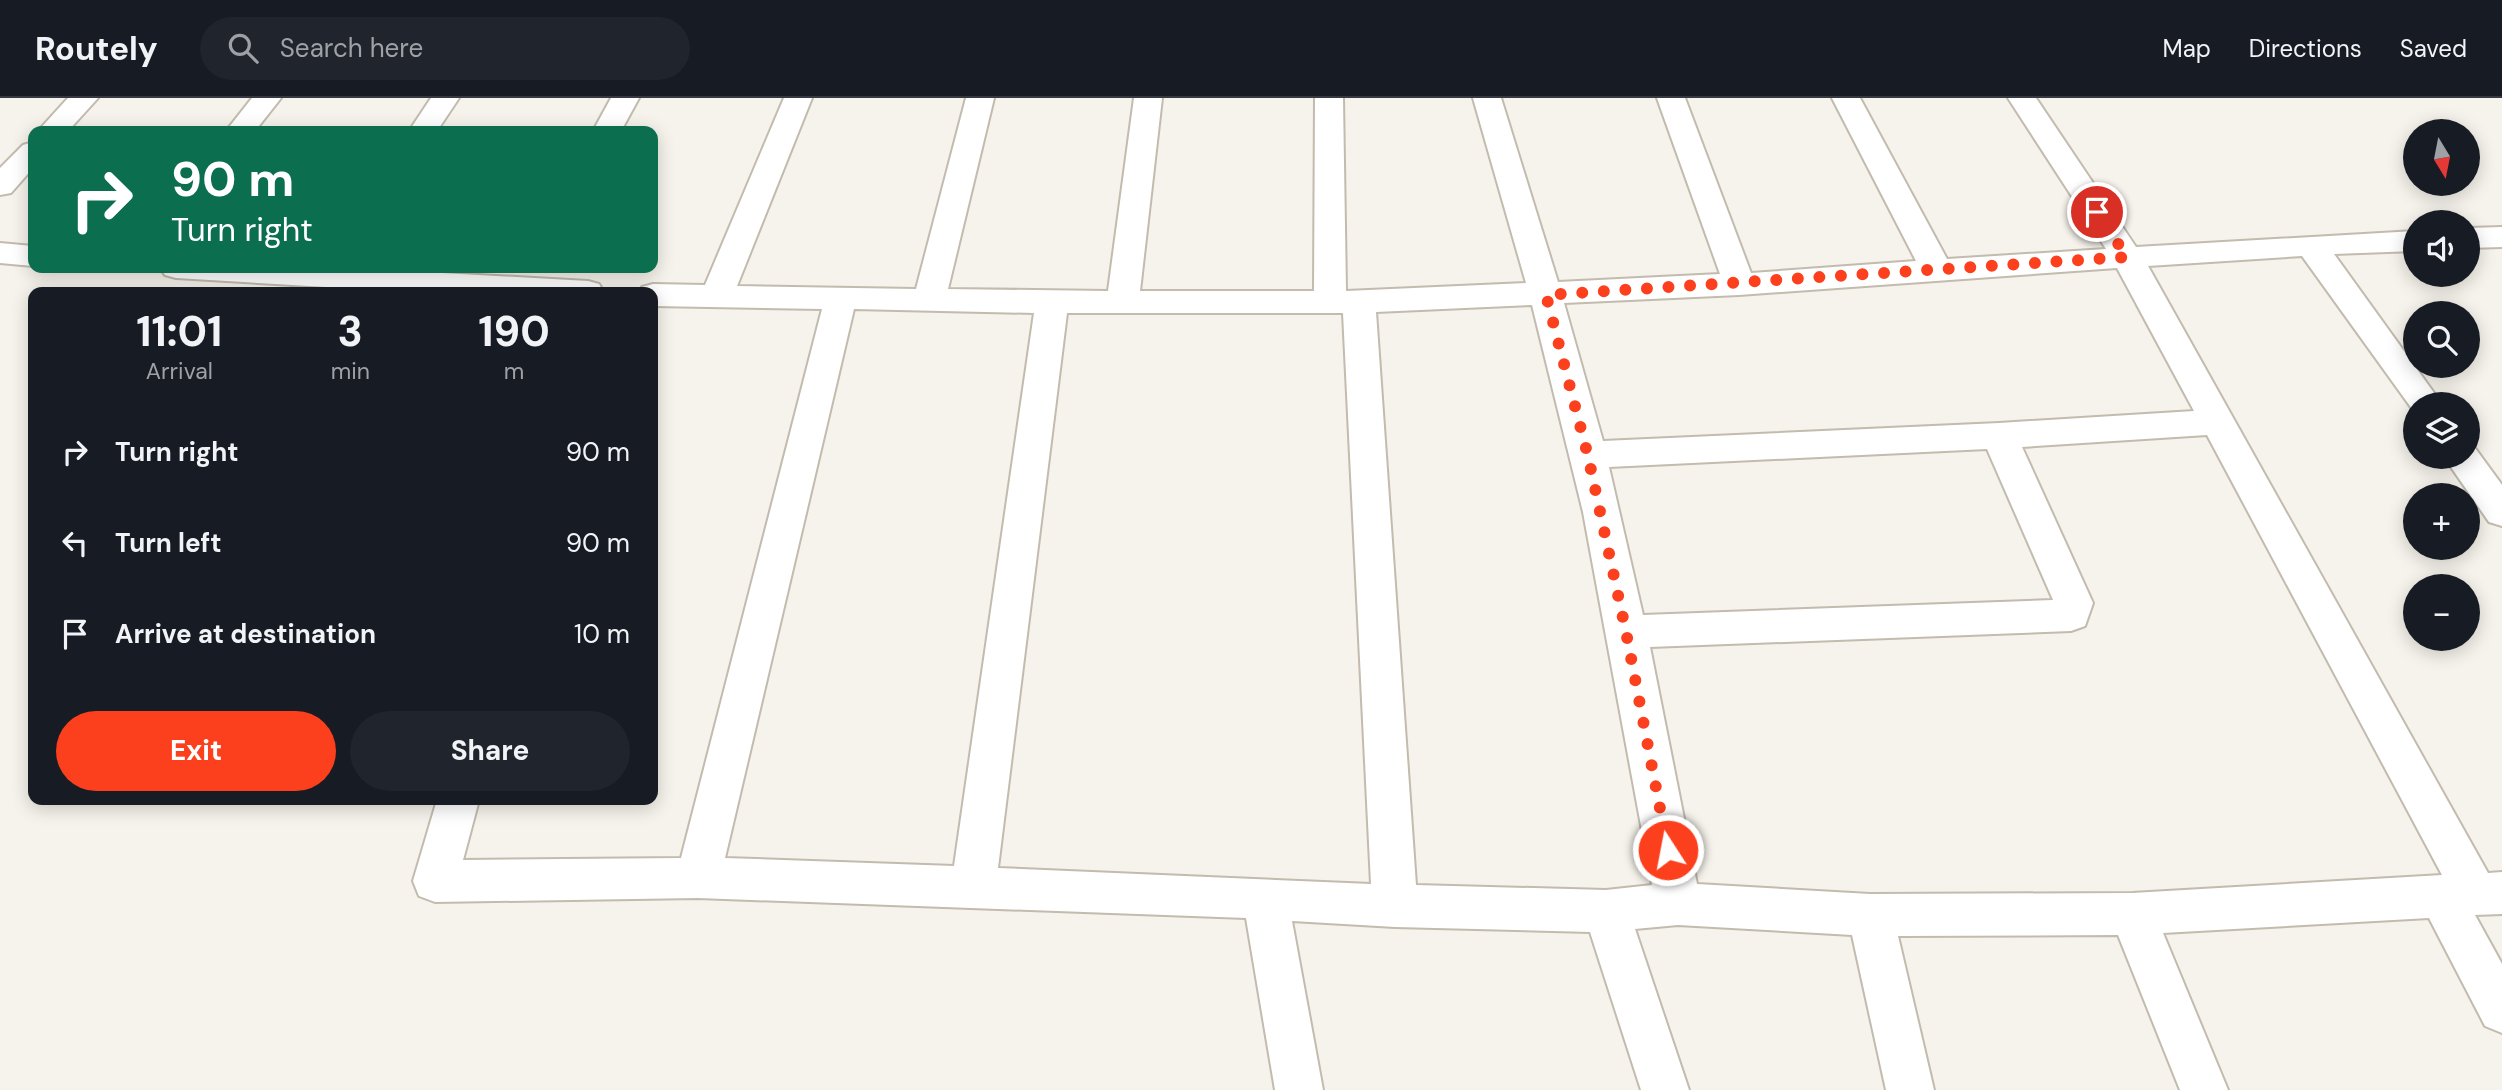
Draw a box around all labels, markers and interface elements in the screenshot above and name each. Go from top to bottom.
search box [200,17,690,80]
text: Routely [35,27,158,70]
icon: search [224,29,262,67]
text: Search here [280,31,423,65]
text: Map [2163,33,2211,64]
text: Directions [2249,33,2362,64]
text: Saved [2400,33,2467,64]
north arrow [2403,119,2480,196]
map controls [2403,119,2480,651]
text: 90 m [171,147,294,211]
icon: right [56,154,147,245]
pin [2067,182,2127,242]
icon: arrive [2078,193,2116,231]
text: Turn right [171,209,313,251]
button: sound [2403,210,2480,287]
button: search [2403,301,2480,378]
text: 11:01 [136,304,222,359]
text: 3 [338,304,363,359]
text: 190 [478,304,550,359]
text: Arrival [146,356,213,386]
text: min [331,356,370,386]
text: m [504,356,524,386]
button: layers [2403,392,2480,469]
icon: right [56,433,94,471]
text: Turn right [115,435,239,469]
text: 90 m [566,435,630,469]
button: + [2403,483,2480,560]
icon: left [56,524,94,562]
text: Turn left [115,526,222,560]
text: 90 m [566,526,630,560]
button: − [2403,574,2480,651]
icon: arrive [56,615,94,653]
text: Arrive at destination [115,617,376,651]
text: 10 m [574,617,630,651]
button: Exit [56,711,336,791]
button: Share [350,711,630,791]
position arrow [1631,813,1705,887]

